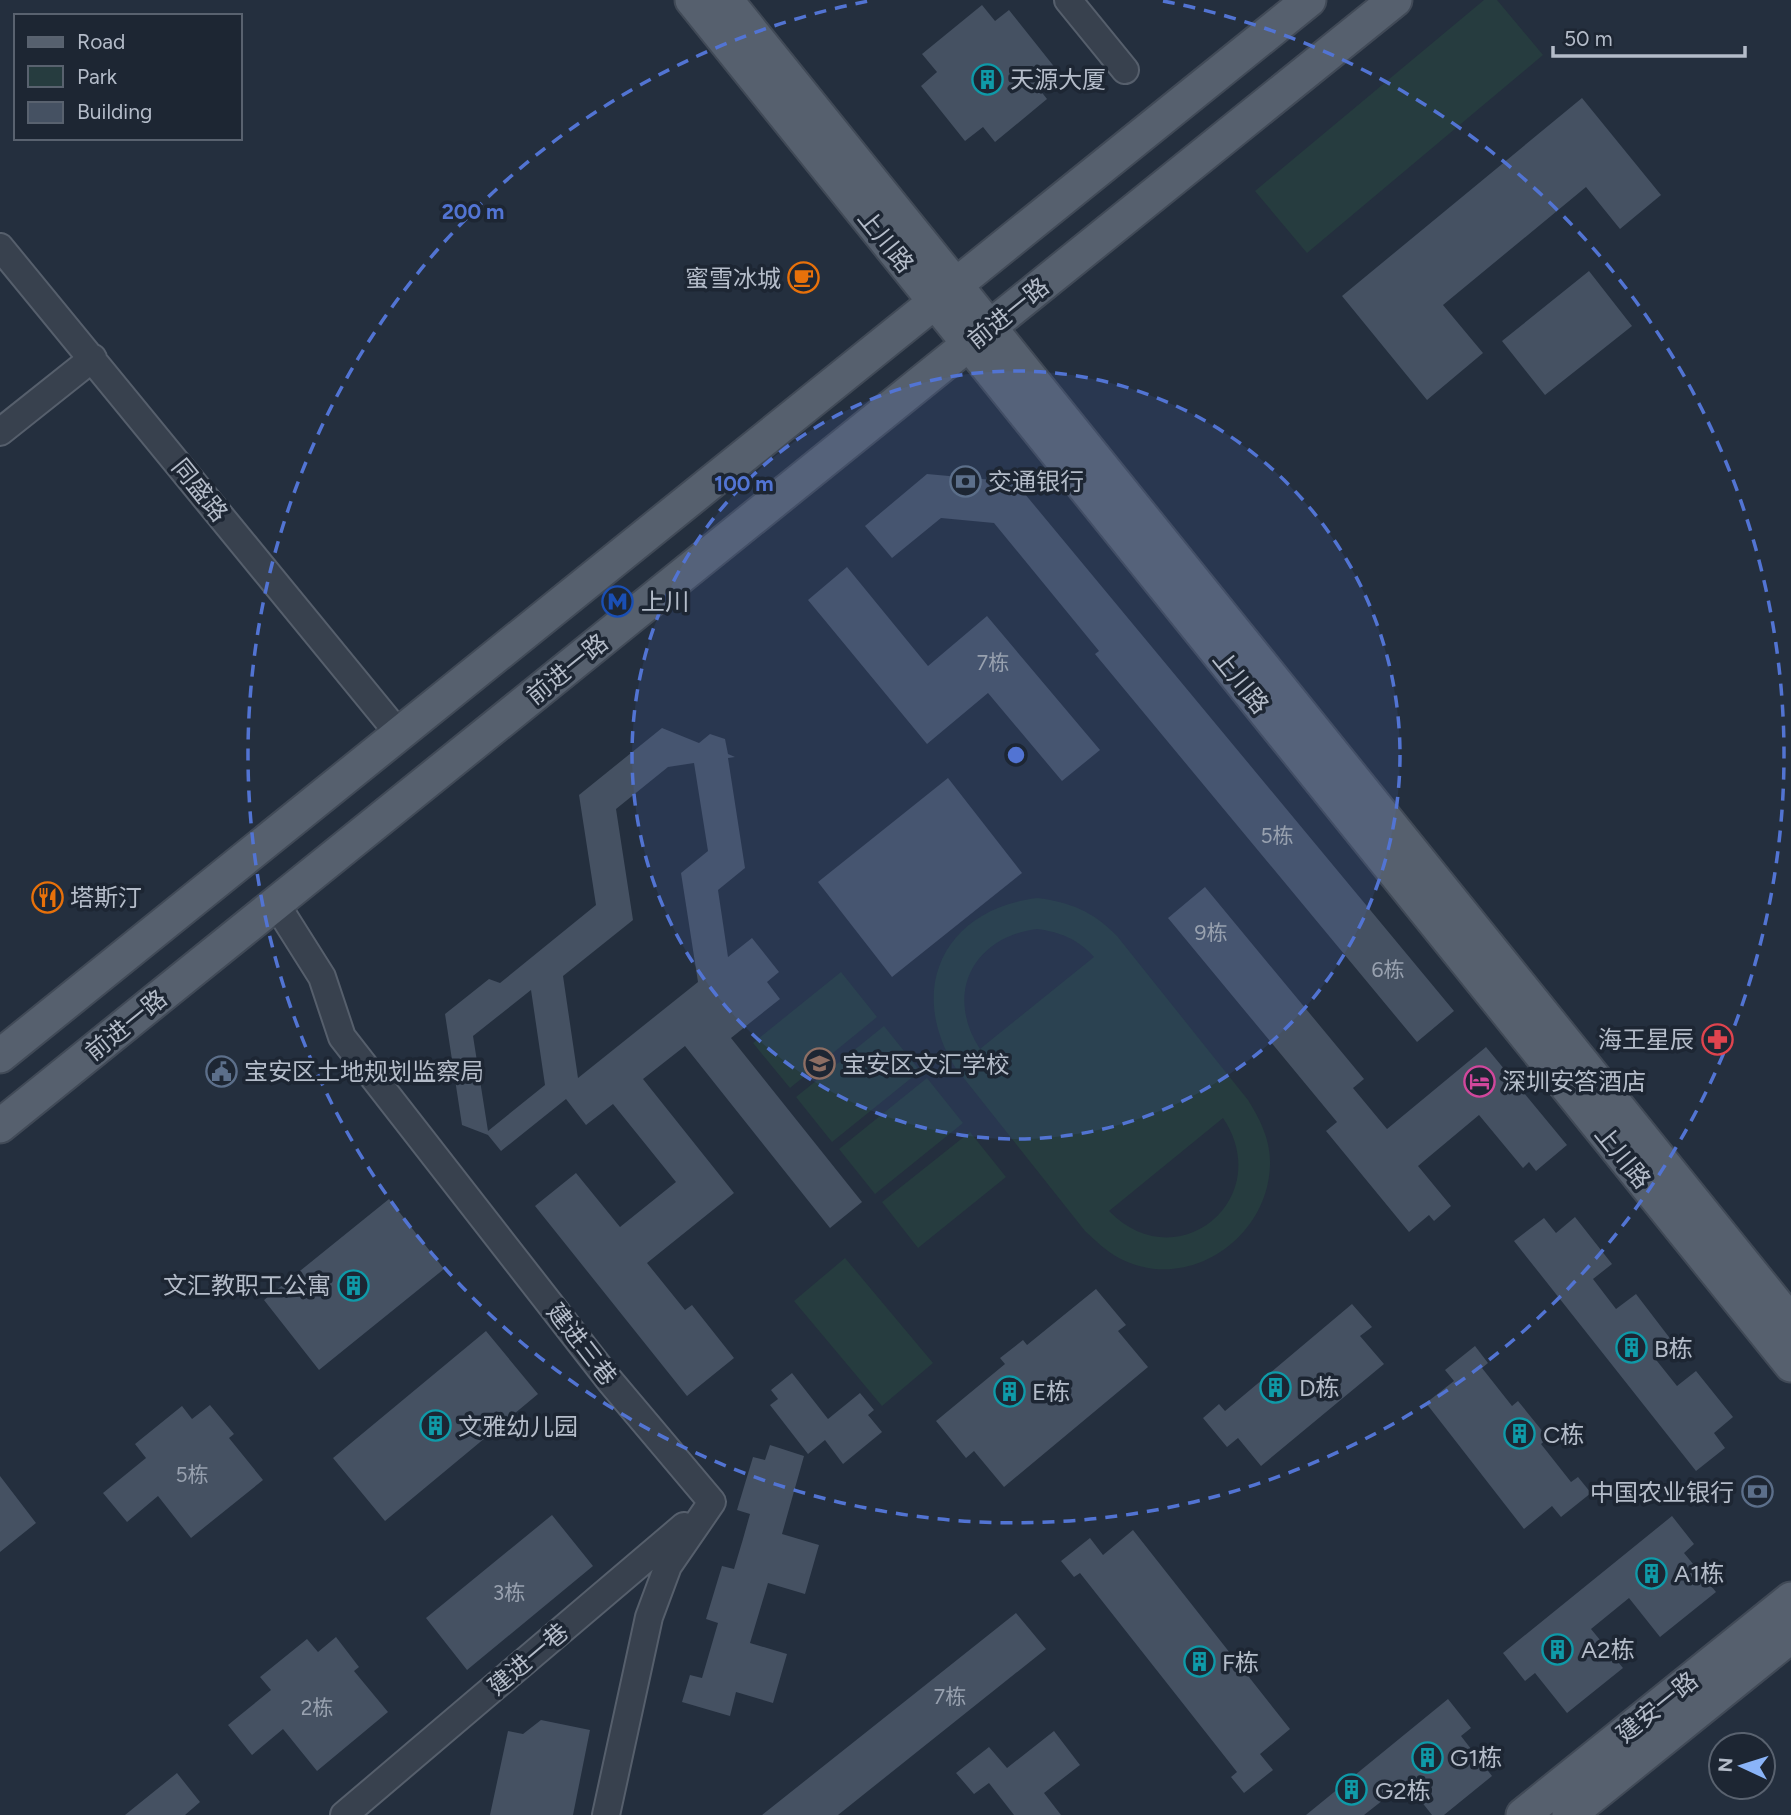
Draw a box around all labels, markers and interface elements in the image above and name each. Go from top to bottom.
legend [14,14,242,140]
scale bar [1553,14,1746,58]
text: 50 m [1564,26,1613,51]
text: Road [77,29,125,54]
building icon: 天源大厦 [970,62,1004,96]
text: Park [77,64,118,89]
place label: 天源大厦 [1010,65,1106,94]
text: Building [77,99,152,124]
text: 200 m [442,199,504,224]
street label: 上川路 [852,204,920,278]
cafe icon: 蜜雪冰城 [787,261,821,295]
place label: 蜜雪冰城 [685,264,781,293]
street label: 前进一路 [962,272,1054,354]
street label: 同盛路 [166,453,234,527]
bank icon: 交通银行 [948,464,982,498]
place label: 交通银行 [988,467,1084,496]
text: 100 m [714,471,774,496]
metro station icon: 上川 [601,584,635,618]
place label: 上川 [641,587,689,616]
street label: 前进一路 [521,628,613,710]
street label: 上川路 [1207,645,1275,719]
house number: 7栋 [977,650,1009,675]
centre of rings [1004,743,1028,767]
house number: 5栋 [1260,823,1294,848]
restaurant icon: 塔斯汀 [30,880,64,914]
place label: 塔斯汀 [70,883,142,912]
house number: 9栋 [1195,920,1227,945]
house number: 6栋 [1372,957,1404,982]
street label: 前进一路 [80,984,172,1066]
pharmacy icon: 海王星辰 [1700,1022,1734,1056]
place label: 海王星辰 [1598,1025,1694,1054]
school or university icon: 宝安区文汇学校 [802,1047,836,1081]
place label: 宝安区文汇学校 [842,1050,1010,1079]
public building icon: 宝安区土地规划监察局 [204,1054,238,1088]
place label: 宝安区土地规划监察局 [244,1057,484,1086]
hotel icon: 深圳安答酒店 [1462,1064,1496,1098]
place label: 深圳安答酒店 [1502,1067,1646,1096]
street label: 上川路 [1589,1120,1657,1194]
building icon: 文汇教职工公寓 [337,1268,371,1302]
place label: 文汇教职工公寓 [163,1271,331,1300]
street label: 建进三巷 [541,1297,623,1391]
building icon: B栋 [1614,1331,1648,1365]
place label: B栋 [1654,1334,1693,1363]
building icon: D栋 [1259,1370,1293,1404]
place label: D栋 [1299,1373,1340,1402]
building icon: E栋 [992,1374,1026,1408]
place label: E栋 [1032,1377,1070,1406]
building icon: 文雅幼儿园 [418,1409,452,1443]
place label: 文雅幼儿园 [458,1412,578,1441]
building icon: C栋 [1503,1417,1537,1451]
place label: C栋 [1543,1420,1584,1449]
house number: 5栋 [175,1462,209,1487]
bank icon: 中国农业银行 [1740,1475,1774,1509]
place label: 中国农业银行 [1590,1478,1734,1507]
building icon: A1栋 [1634,1556,1668,1590]
place label: A1栋 [1674,1559,1724,1588]
house number: 3栋 [493,1580,525,1605]
street label: 建进一巷 [482,1617,574,1701]
building icon: A2栋 [1541,1632,1575,1666]
place label: A2栋 [1581,1635,1635,1664]
building icon: F栋 [1182,1645,1216,1679]
place label: F栋 [1222,1648,1259,1677]
street label: 建安一路 [1611,1666,1703,1748]
house number: 7栋 [934,1684,966,1709]
house number: 2栋 [301,1695,333,1720]
north arrow [1707,1731,1777,1801]
building icon: G1栋 [1410,1740,1444,1774]
place label: G1栋 [1450,1743,1502,1772]
text: N [1714,1757,1738,1773]
building icon: G2栋 [1335,1773,1369,1807]
place label: G2栋 [1375,1776,1431,1805]

